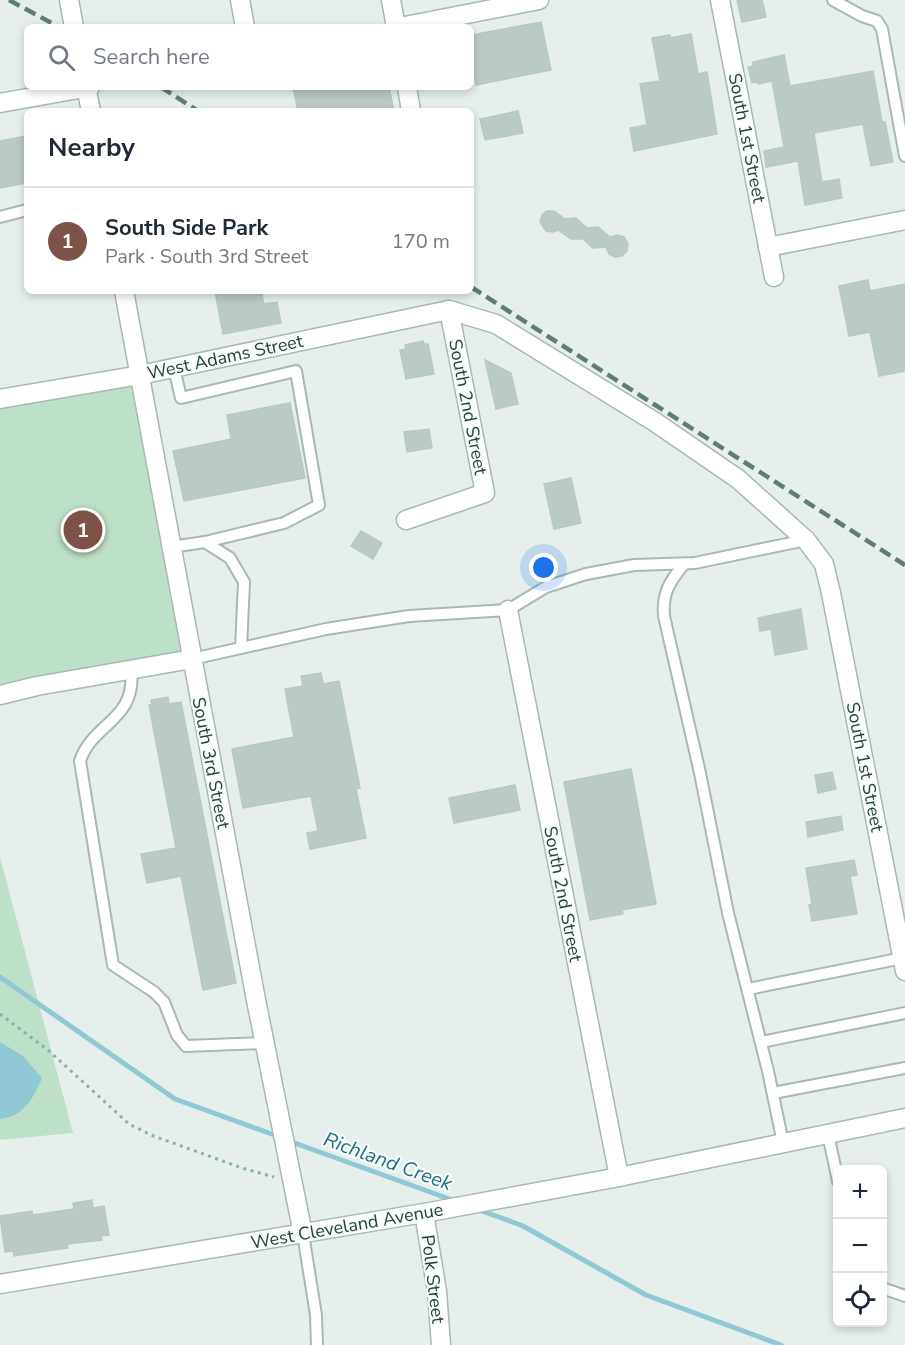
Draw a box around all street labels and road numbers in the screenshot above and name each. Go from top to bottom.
street label: South 1st Street [723,71,771,206]
street label: West Adams Street [145,329,306,385]
street label: South 2nd Street [443,337,493,477]
street label: South 3rd Street [186,695,236,832]
street label: South 1st Street [841,700,889,835]
street label: South 2nd Street [538,824,588,964]
street label: West Cleveland Avenue [249,1197,445,1255]
street label: Polk Street [416,1233,450,1325]

